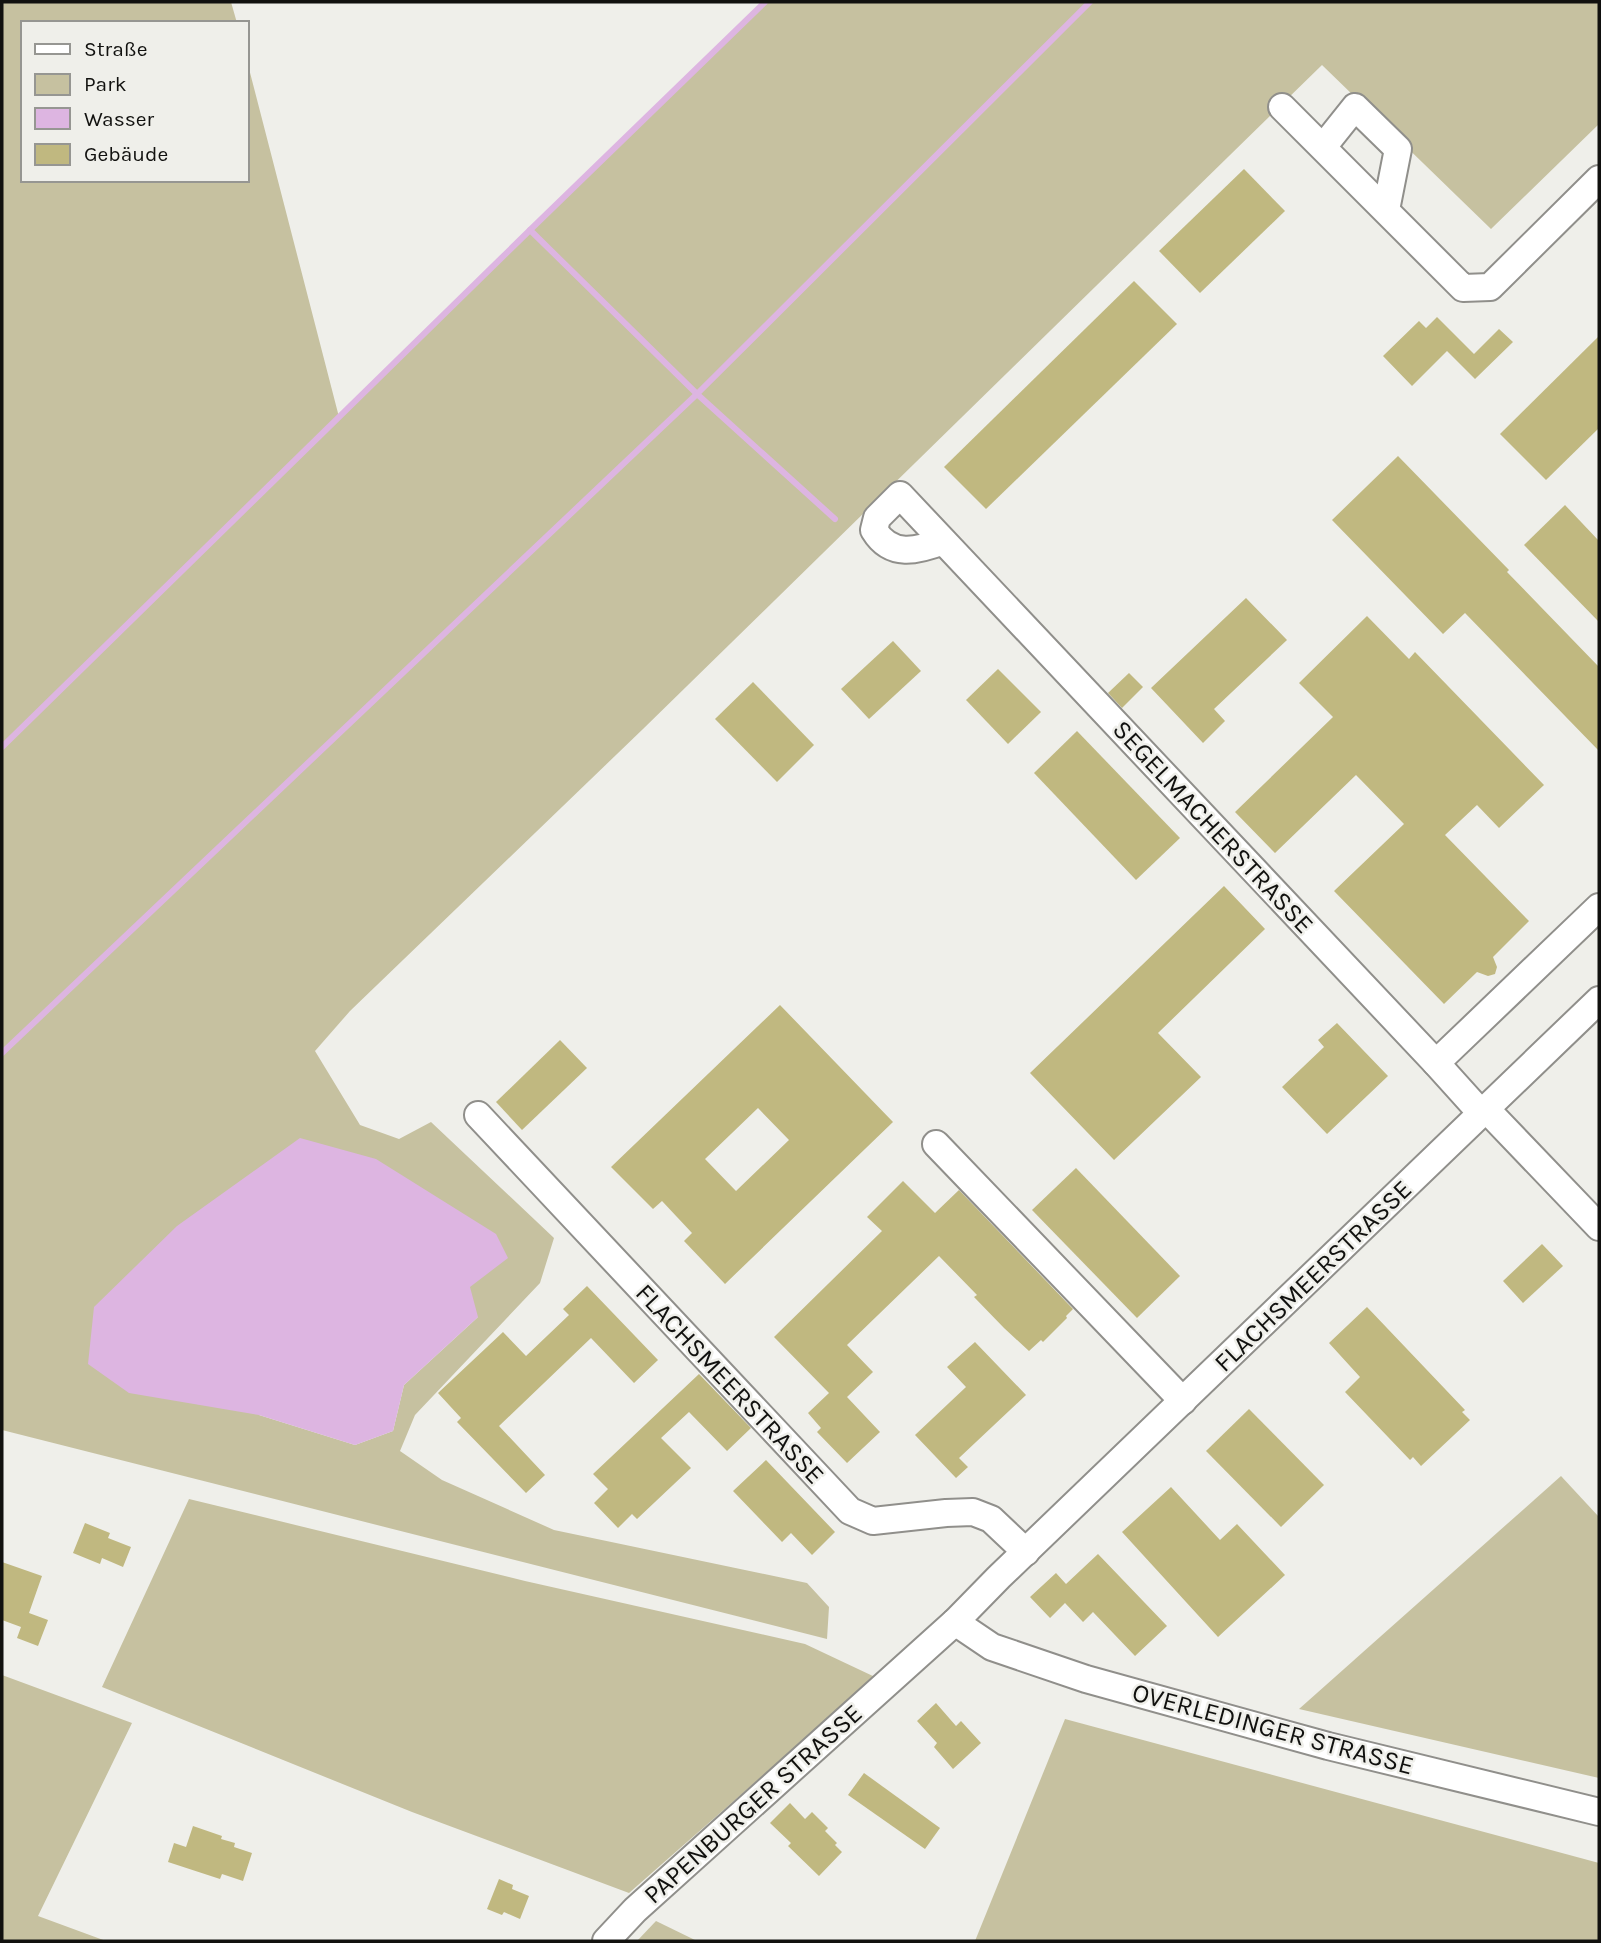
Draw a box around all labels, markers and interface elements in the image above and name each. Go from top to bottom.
legend [21,21,248,182]
text: Straße [84,37,147,61]
text: Park [84,72,127,96]
text: Wasser [84,107,155,131]
text: Gebäude [84,142,168,166]
street label: SEGELMACHERSTRASSE [1106,714,1320,940]
street label: FLACHSMEERSTRASSE [1208,1174,1418,1378]
street label: FLACHSMEERSTRASSE [629,1277,831,1491]
street label: OVERLEDINGER STRASSE [1129,1677,1417,1781]
street label: PAPENBURGER STRASSE [637,1698,869,1910]

